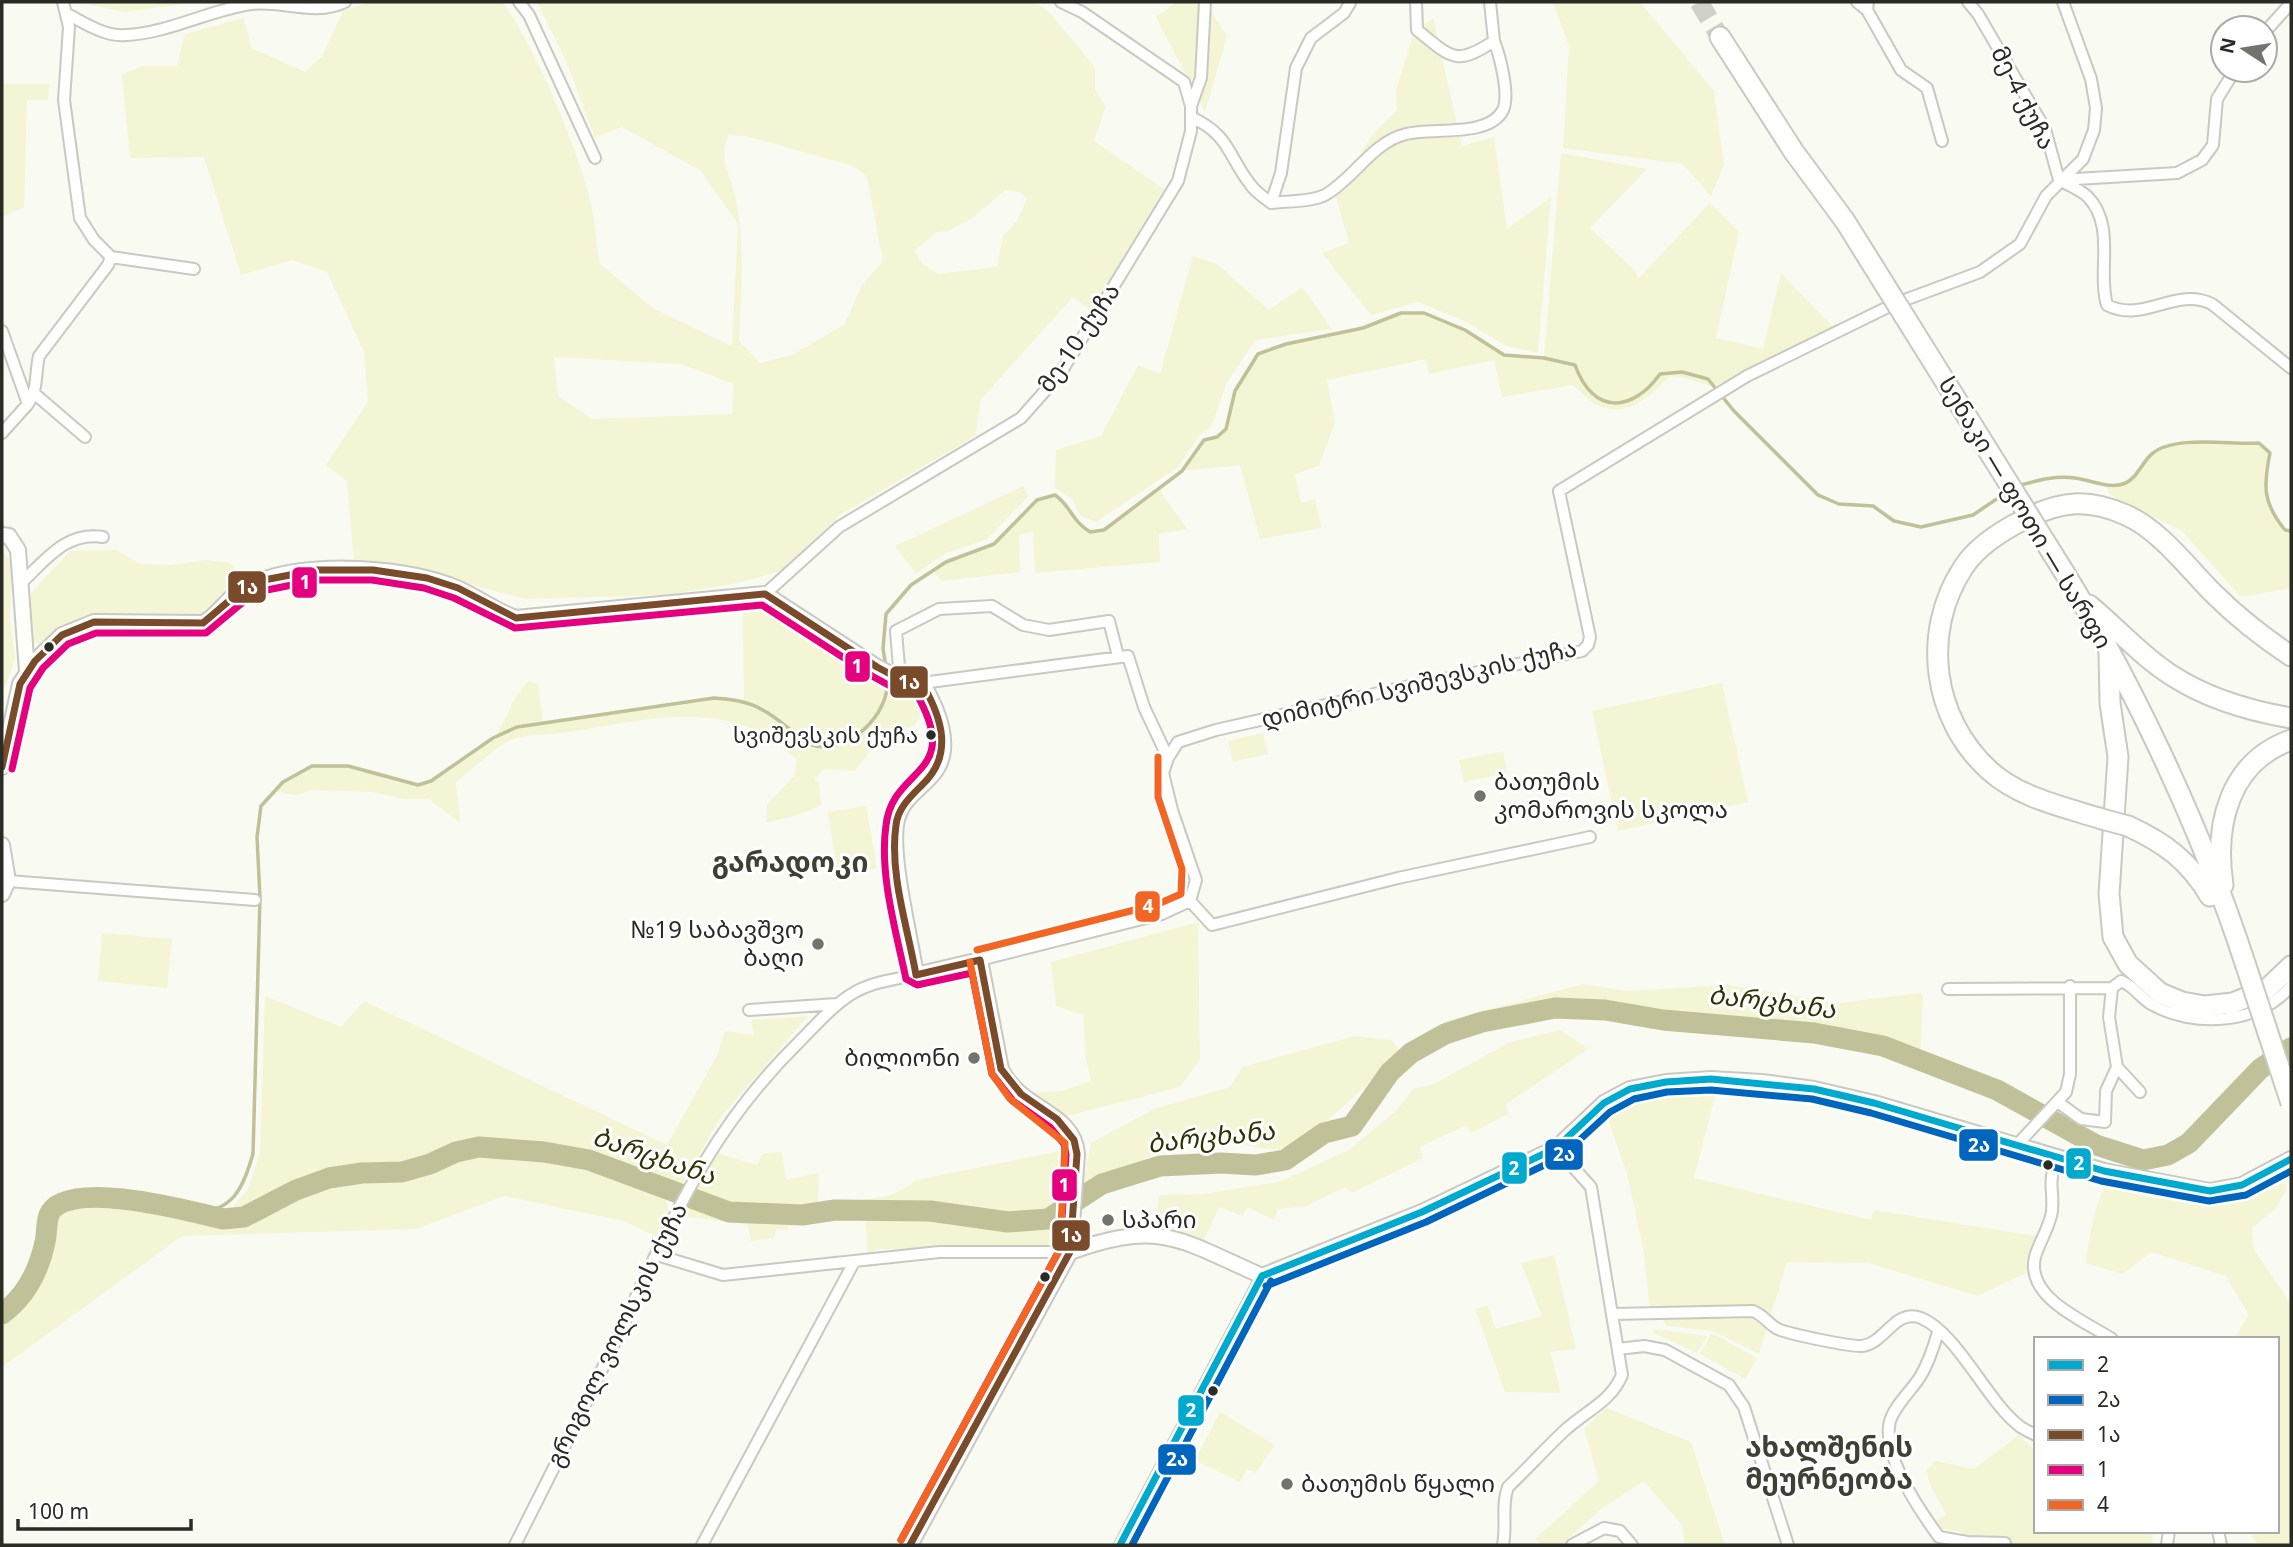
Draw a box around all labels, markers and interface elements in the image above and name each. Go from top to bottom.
north arrow [2209,14,2279,84]
text: N [2213,35,2242,56]
street label: მე-4 ქუჩა [1984,40,2064,155]
street label: მე-10 ქუჩა [1029,276,1127,398]
street label: სენაკი — ფოთი — სარფი [1932,370,2121,654]
line badge: 1 [291,566,318,599]
text: 1 [299,569,311,595]
line badge: 1ა [227,570,267,604]
text: 1ა [236,574,258,600]
street label: დიმიტრი სვიშევსკის ქუჩა [1258,630,1580,735]
unlabelled marker [42,640,56,654]
line badge: 1 [844,650,871,683]
text: 1 [851,653,863,679]
line badge: 1ა [889,665,929,699]
text: 1ა [898,669,920,695]
place label: სვიშევსკის ქუჩა [733,720,918,749]
marker: სვიშევსკის ქუჩა [924,728,938,742]
place label: ბათუმის კომაროვის სკოლა [1494,764,1728,825]
marker: ბათუმის კომაროვის სკოლა [1472,788,1488,804]
district label: გარადოკი [712,842,868,880]
line badge: 4 [1134,890,1161,923]
text: 4 [1142,893,1154,919]
place label: №19 საბავშვო ბაღი [630,912,804,973]
marker: №19 საბავშვო ბაღი [810,936,826,952]
water label: ბარცხანა [1706,975,1838,1027]
place label: ბილიონი [844,1040,960,1073]
marker: ბილიონი [966,1050,982,1066]
water label: ბარცხანა [1145,1111,1277,1161]
water label: ბარცხანა [588,1117,721,1193]
line badge: 2ა [1958,1128,1999,1162]
text: 2ა [1968,1132,1990,1158]
line badge: 2ა [1544,1138,1584,1171]
text: 2ა [1553,1141,1575,1167]
line badge: 2 [2065,1147,2092,1180]
text: 2 [2073,1150,2085,1176]
line badge: 2 [1501,1151,1528,1185]
text: 2 [1508,1155,1520,1181]
unlabelled marker [2041,1158,2055,1172]
line badge: 1 [1051,1168,1078,1202]
text: 1 [1058,1172,1070,1198]
street label: გრიგოლ ვოლსკის ქუჩა [537,1197,694,1472]
place label: სპარი [1122,1202,1197,1235]
marker: სპარი [1100,1212,1116,1228]
line badge: 1ა [1051,1219,1091,1252]
text: 1ა [1060,1222,1082,1248]
unlabelled marker [1038,1270,1052,1284]
legend [2034,1337,2279,1533]
text: 2 [2097,1350,2109,1378]
unlabelled marker [1206,1384,1220,1398]
text: 2ა [2097,1385,2121,1413]
line badge: 2 [1177,1394,1205,1427]
text: 2 [1185,1397,1197,1423]
text: 1ა [2097,1420,2121,1448]
district label: ახალშენის მეურნეობა [1745,1427,1913,1497]
line badge: 2ა [1157,1443,1197,1476]
text: 2ა [1166,1446,1188,1472]
text: 1 [2097,1455,2109,1483]
place label: ბათუმის წყალი [1301,1466,1495,1499]
marker: ბათუმის წყალი [1279,1476,1295,1492]
scale bar [18,1488,191,1532]
text: 4 [2097,1490,2109,1518]
text: 100 m [28,1497,89,1525]

